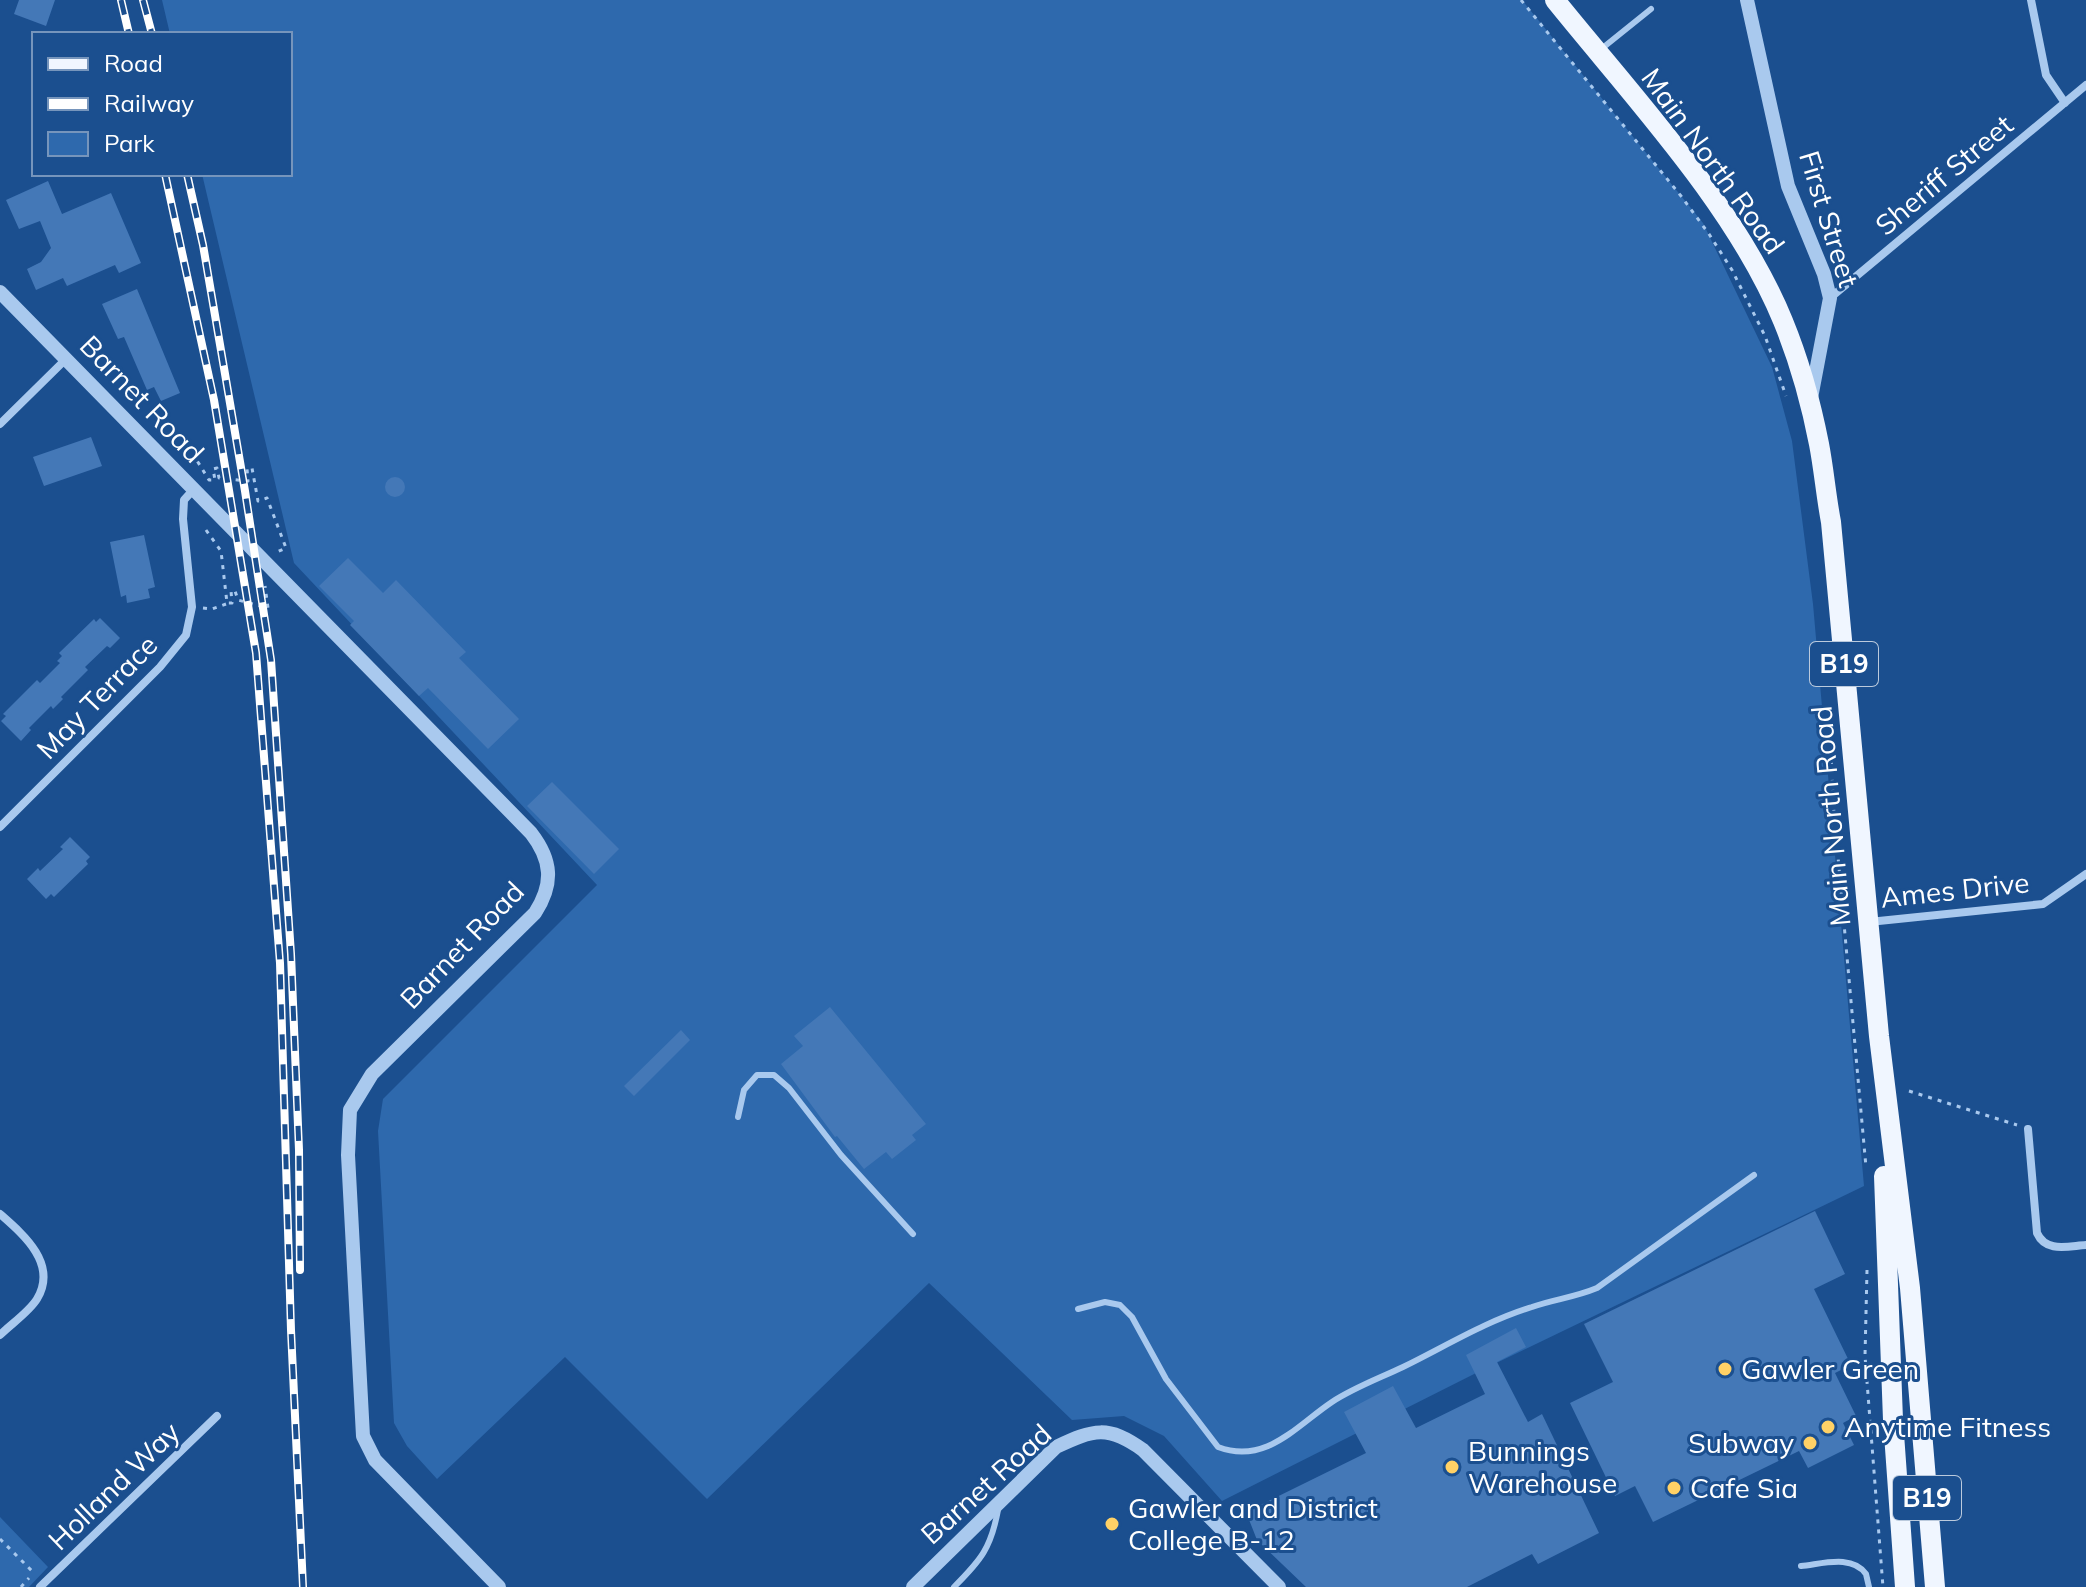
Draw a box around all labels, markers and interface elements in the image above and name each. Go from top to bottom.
legend [32,32,292,176]
text: Road [104,48,163,78]
street label: Main North Road [1634,61,1793,260]
text: Railway [104,88,194,118]
street label: Sheriff Street [1868,107,2020,242]
text: Park [104,128,155,158]
street label: First Street [1792,146,1867,291]
street label: Barnet Road [73,328,212,470]
street label: May Terrace [29,627,164,766]
road number: B19 [1810,642,1878,686]
street label: Main North Road [1803,704,1858,928]
street label: Ames Drive [1879,864,2031,915]
street label: Barnet Road [392,874,531,1016]
place label: Gawler Green [1741,1351,1919,1386]
marker: Gawler Green [1716,1360,1734,1378]
place label: Anytime Fitness [1844,1409,2051,1444]
street label: Holland Way [41,1414,187,1557]
street label: Barnet Road [913,1416,1058,1551]
marker: Anytime Fitness [1819,1418,1837,1436]
place label: Subway [1688,1425,1794,1460]
place label: Bunnings Warehouse [1468,1433,1617,1500]
marker: Subway [1801,1434,1819,1452]
marker: Bunnings Warehouse [1443,1458,1461,1476]
place label: Cafe Sia [1690,1470,1798,1505]
road number: B19 [1893,1476,1961,1520]
marker: Cafe Sia [1665,1479,1683,1497]
place label: Gawler and District College B-12 [1128,1490,1378,1557]
marker: Gawler and District College B-12 [1103,1515,1121,1533]

